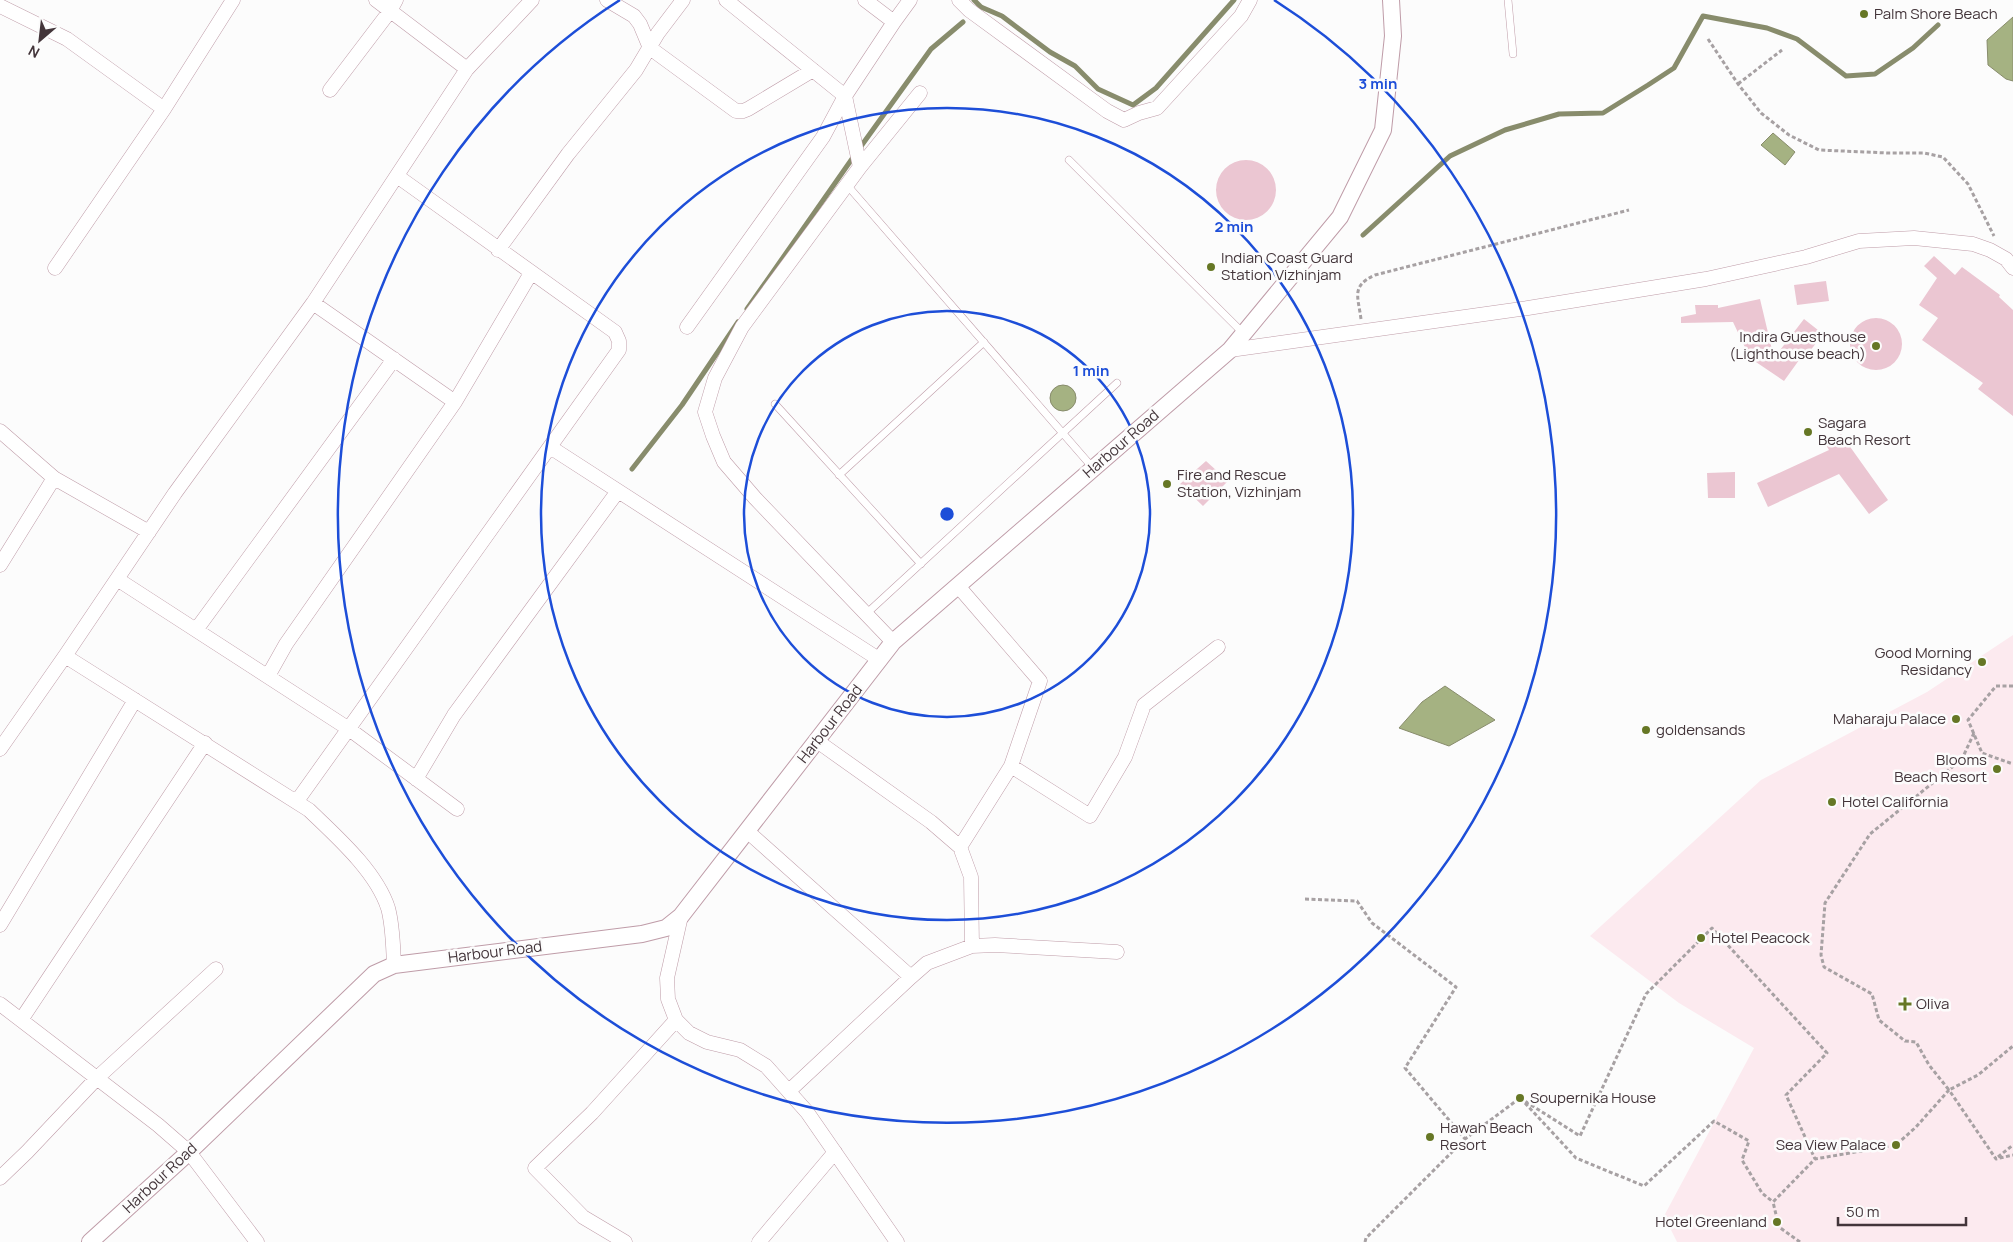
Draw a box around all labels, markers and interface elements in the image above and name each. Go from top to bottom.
place label: Palm Shore Beach [1874,3,1998,24]
marker: Palm Shore Beach [1858,8,1870,20]
north arrow [15,15,65,65]
text: N [25,41,43,63]
text: 3 min [1359,73,1397,94]
text: 2 min [1214,216,1254,237]
place label: Indian Coast Guard Station Vizhinjam [1221,247,1353,285]
marker: Indian Coast Guard Station Vizhinjam [1205,261,1217,273]
place label: Indira Guesthouse (Lighthouse beach) [1729,326,1866,364]
marker: Indira Guesthouse (Lighthouse beach) [1870,340,1882,352]
text: 1 min [1073,360,1109,381]
street label: Harbour Road [1078,405,1163,483]
place label: Sagara Beach Resort [1818,412,1911,450]
marker: Sagara Beach Resort [1802,426,1814,438]
place label: Fire and Rescue Station, Vizhinjam [1177,464,1301,502]
marker: Fire and Rescue Station, Vizhinjam [1161,478,1173,490]
centre of rings [938,505,956,523]
place label: Good Morning Residancy [1875,642,1972,680]
marker: Good Morning Residancy [1976,656,1988,668]
street label: Harbour Road [792,680,867,767]
place label: Maharaju Palace [1833,708,1946,729]
marker: Maharaju Palace [1950,713,1962,725]
place label: goldensands [1656,719,1746,740]
marker: goldensands [1640,724,1652,736]
place label: Blooms Beach Resort [1894,749,1987,787]
marker: Blooms Beach Resort [1991,763,2003,775]
place label: Hotel California [1842,791,1948,812]
marker: Hotel California [1826,796,1838,808]
place label: Hotel Peacock [1711,927,1810,948]
marker: Hotel Peacock [1695,932,1707,944]
street label: Harbour Road [447,935,543,968]
place label: Oliva [1916,993,1949,1014]
marker: Oliva [1898,997,1912,1011]
place label: Soupernika House [1530,1087,1656,1108]
marker: Soupernika House [1514,1092,1526,1104]
place label: Hawah Beach Resort [1440,1117,1533,1155]
marker: Hawah Beach Resort [1424,1131,1436,1143]
place label: Sea View Palace [1776,1134,1886,1155]
street label: Harbour Road [118,1138,201,1218]
marker: Sea View Palace [1890,1139,1902,1151]
scale bar [1838,1194,1966,1226]
text: 50 m [1846,1201,1880,1222]
place label: Hotel Greenland [1655,1211,1767,1232]
marker: Hotel Greenland [1771,1216,1783,1228]

